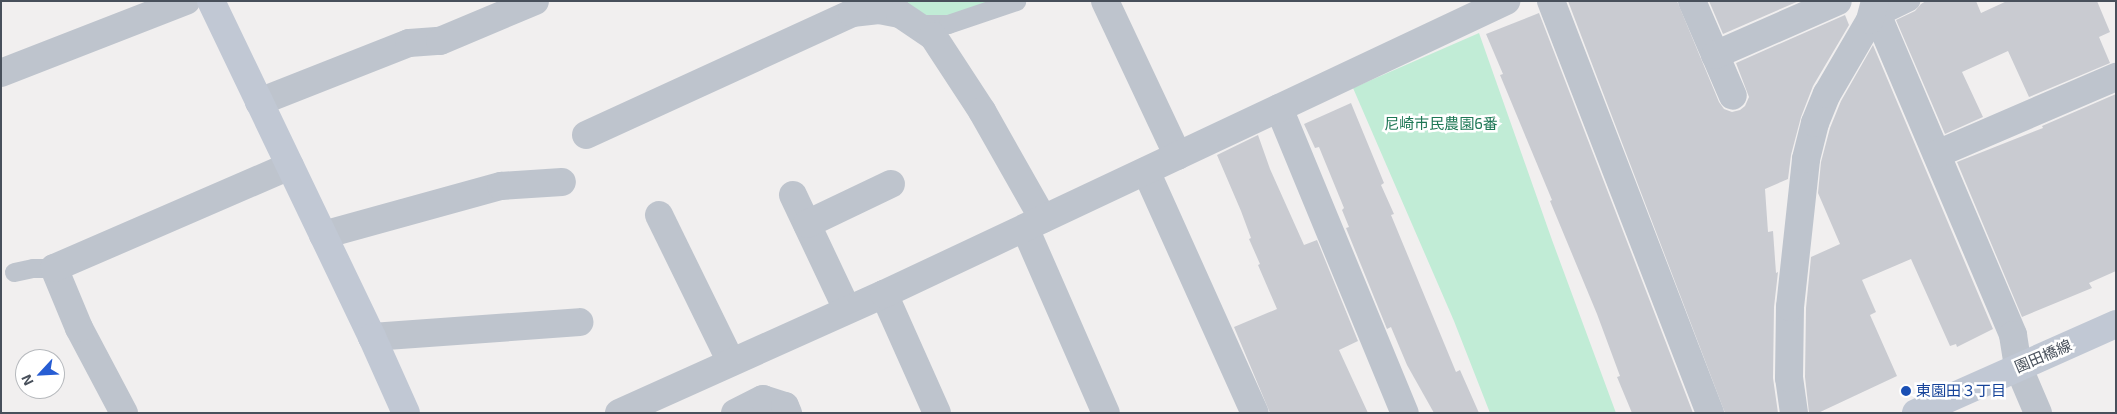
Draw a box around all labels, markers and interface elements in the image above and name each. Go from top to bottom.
park label: 尼崎市民農園6番 [1384,115,1498,133]
street label: 園田橋線 [2012,336,2074,376]
north arrow [15,349,65,399]
text: N [17,372,37,388]
place label: 東園田３丁目 [1916,382,2006,400]
marker: 東園田３丁目 [1900,385,1912,397]

